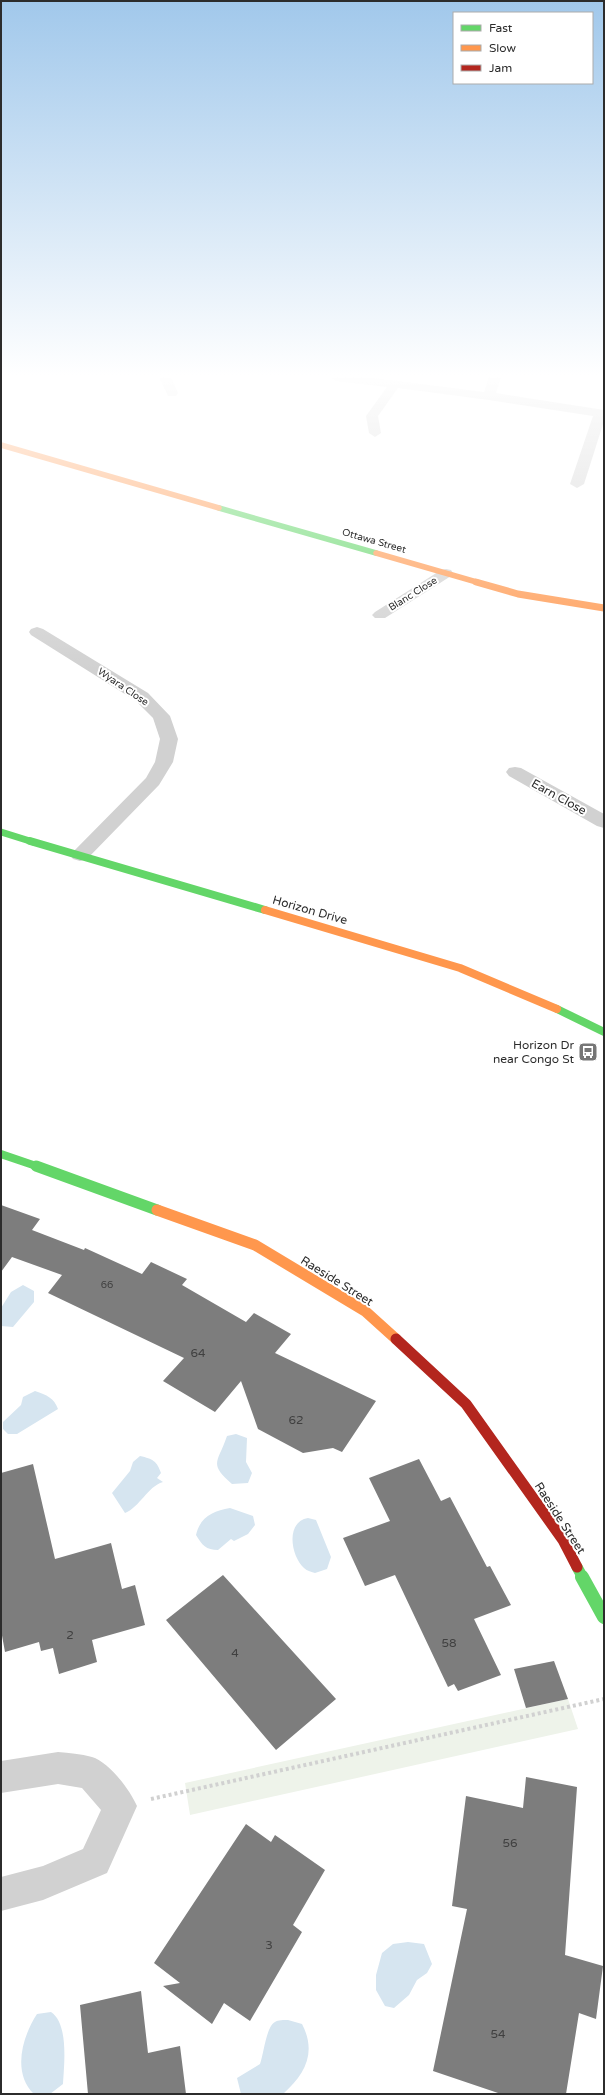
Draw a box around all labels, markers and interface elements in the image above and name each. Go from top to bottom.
legend [453,12,593,84]
text: Fast [489,21,513,35]
text: Slow [489,41,516,55]
text: Jam [489,61,512,75]
street label: Ottawa Street [341,526,408,556]
street label: Blanc Close [387,574,440,614]
street label: Wyara Close [95,666,151,709]
street label: Earn Close [529,776,589,818]
street label: Horizon Drive [271,893,349,927]
place label: Horizon Dr near Congo St [493,1038,574,1066]
bus stop icon: Horizon Dr near Congo St [577,1041,599,1063]
street label: Raeside Street [298,1253,376,1309]
house number: 66 [101,1279,113,1291]
house number: 64 [190,1346,206,1360]
house number: 62 [288,1413,304,1427]
street label: Raeside Street [532,1480,589,1557]
house number: 2 [66,1628,74,1642]
house number: 58 [441,1636,457,1650]
house number: 4 [231,1646,239,1660]
house number: 56 [502,1836,518,1850]
house number: 3 [265,1938,273,1952]
house number: 54 [490,2027,506,2041]

